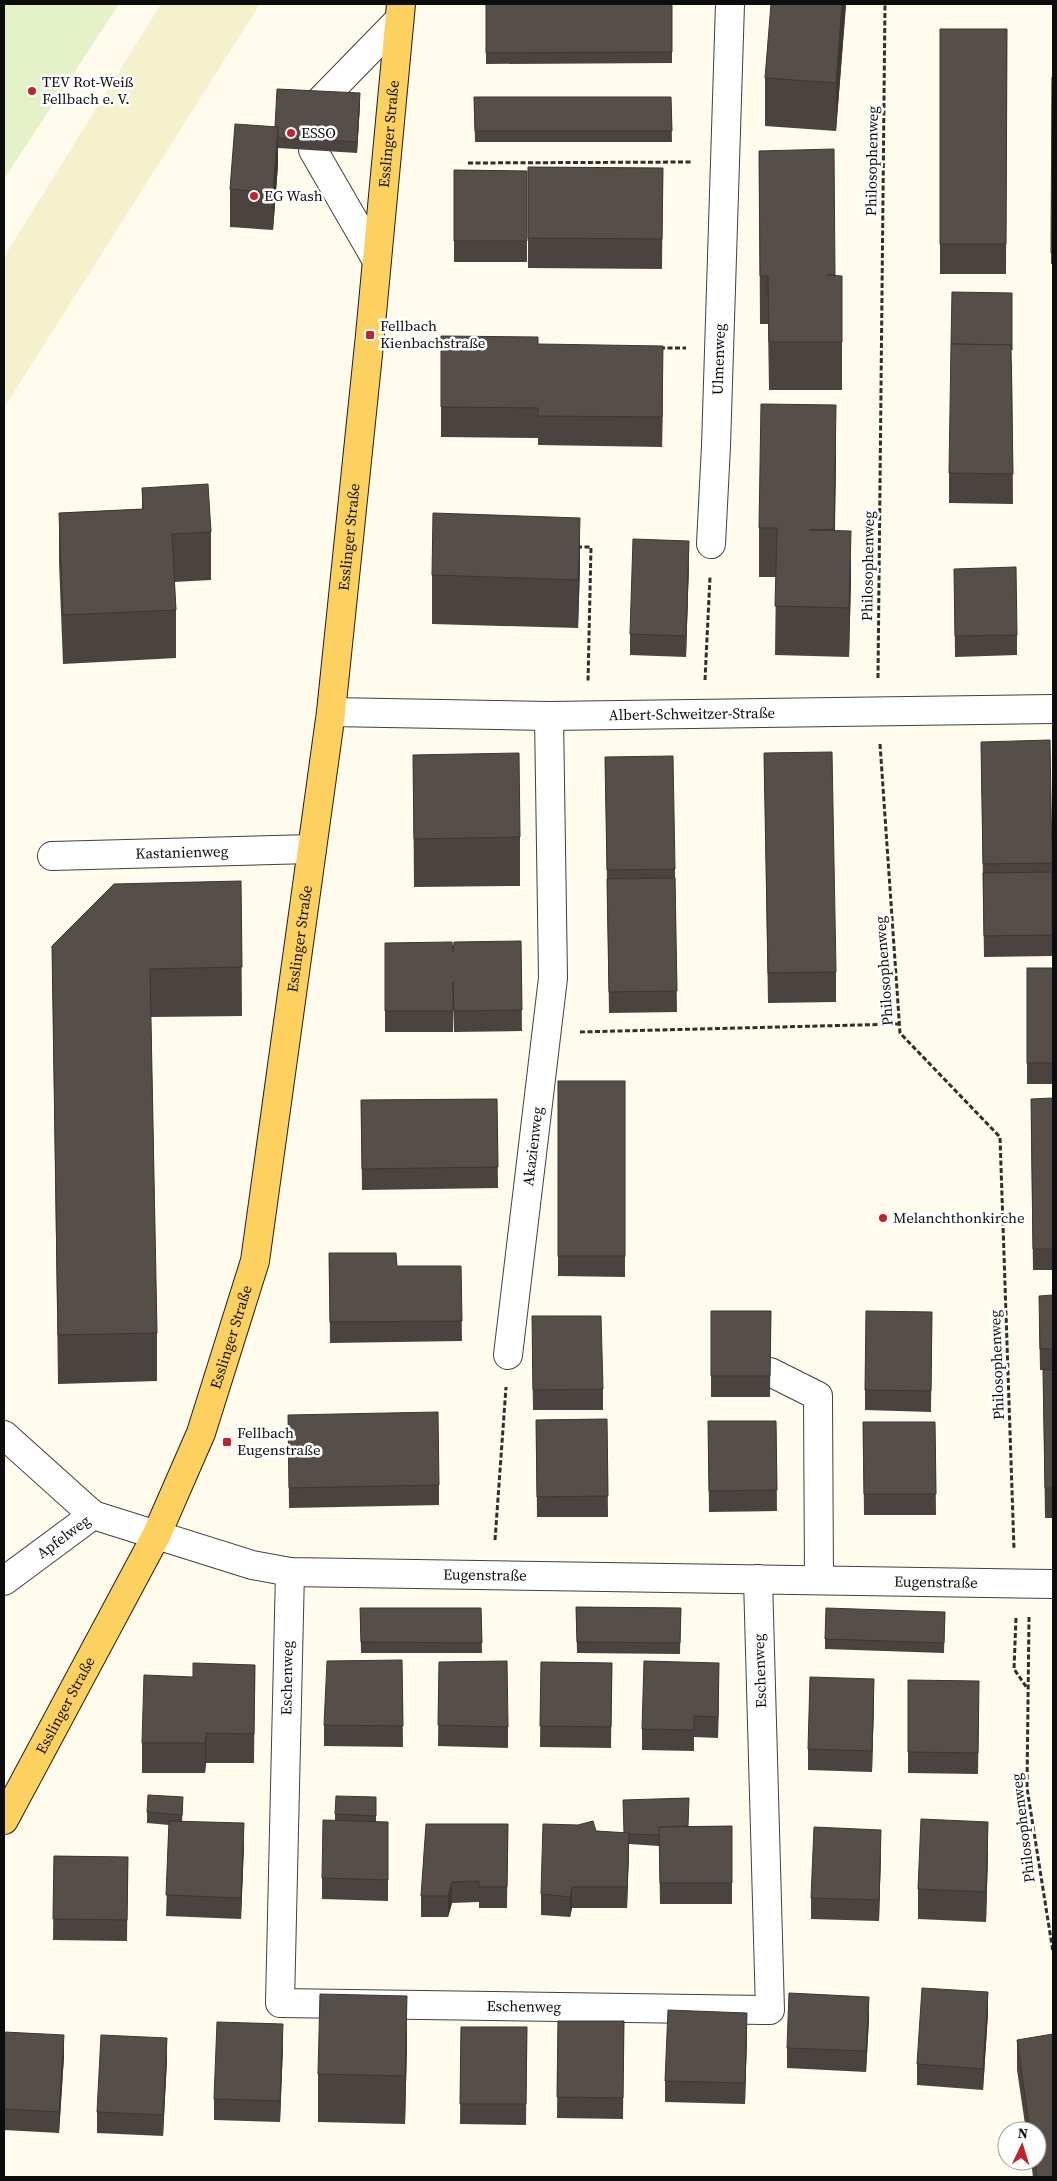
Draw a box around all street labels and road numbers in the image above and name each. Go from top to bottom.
street label: Esslinger Straße [373,79,404,189]
street label: Philosophenweg [860,106,883,216]
street label: Ulmenweg [707,323,730,395]
street label: Esslinger Straße [333,482,365,592]
street label: Philosophenweg [856,511,879,621]
street label: Albert-Schweitzer-Straße [609,702,776,725]
street label: Kastanienweg [135,840,229,864]
street label: Esslinger Straße [281,884,317,994]
street label: Philosophenweg [869,915,898,1027]
street label: Akazienweg [517,1105,548,1187]
street label: Esslinger Straße [204,1282,257,1392]
street label: Philosophenweg [984,1309,1009,1420]
street label: Apfelweg [32,1510,94,1563]
street label: Eugenstraße [443,1563,527,1586]
street label: Eugenstraße [894,1571,978,1593]
street label: Eschenweg [748,1633,771,1709]
street label: Eschenweg [275,1640,298,1715]
street label: Esslinger Straße [30,1652,100,1758]
street label: Philosophenweg [1005,1772,1040,1884]
street label: Eschenweg [486,1995,562,2017]

